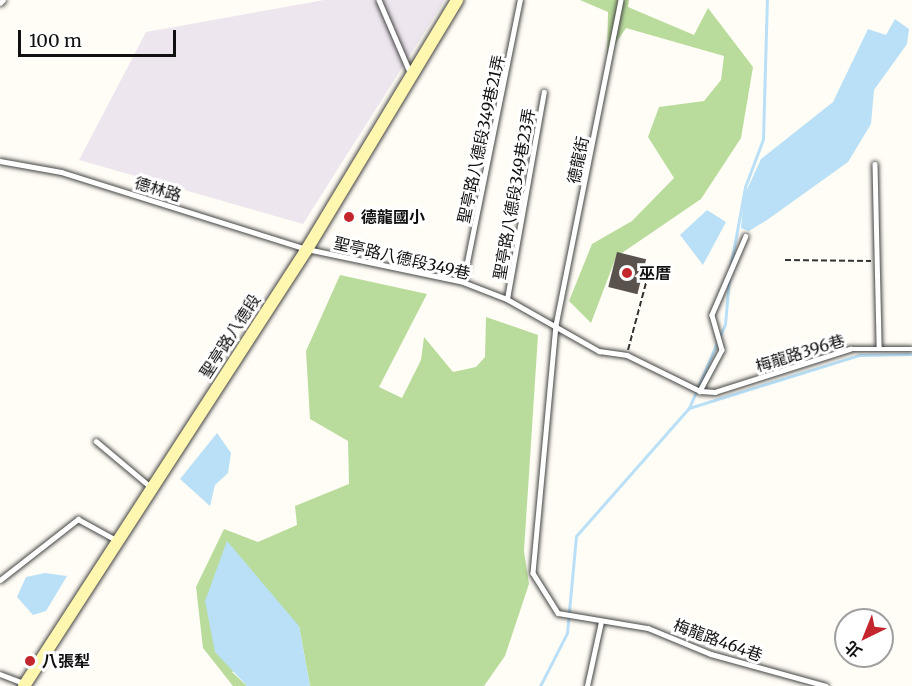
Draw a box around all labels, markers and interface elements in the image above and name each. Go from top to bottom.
scale bar [21,18,178,56]
text: 100 m [29,29,82,52]
street label: 聖亭路八德段349巷21弄 [454,53,508,225]
street label: 聖亭路八德段349巷23弄 [489,107,539,281]
street label: 德龍街 [564,135,592,185]
street label: 德林路 [132,173,184,205]
place label: 德龍國小 [361,207,425,227]
marker: 德龍國小 [342,210,356,224]
street label: 聖亭路八德段349巷 [332,233,472,283]
place label: 巫厝 [639,263,671,283]
marker: 巫厝 [620,266,634,280]
street label: 聖亭路八德段 [196,291,264,381]
street label: 梅龍路396巷 [753,330,847,376]
north arrow [834,608,894,668]
street label: 梅龍路464巷 [671,615,765,665]
text: 北 [840,637,866,662]
place label: 八張犁 [42,651,90,671]
marker: 八張犁 [23,654,37,668]

